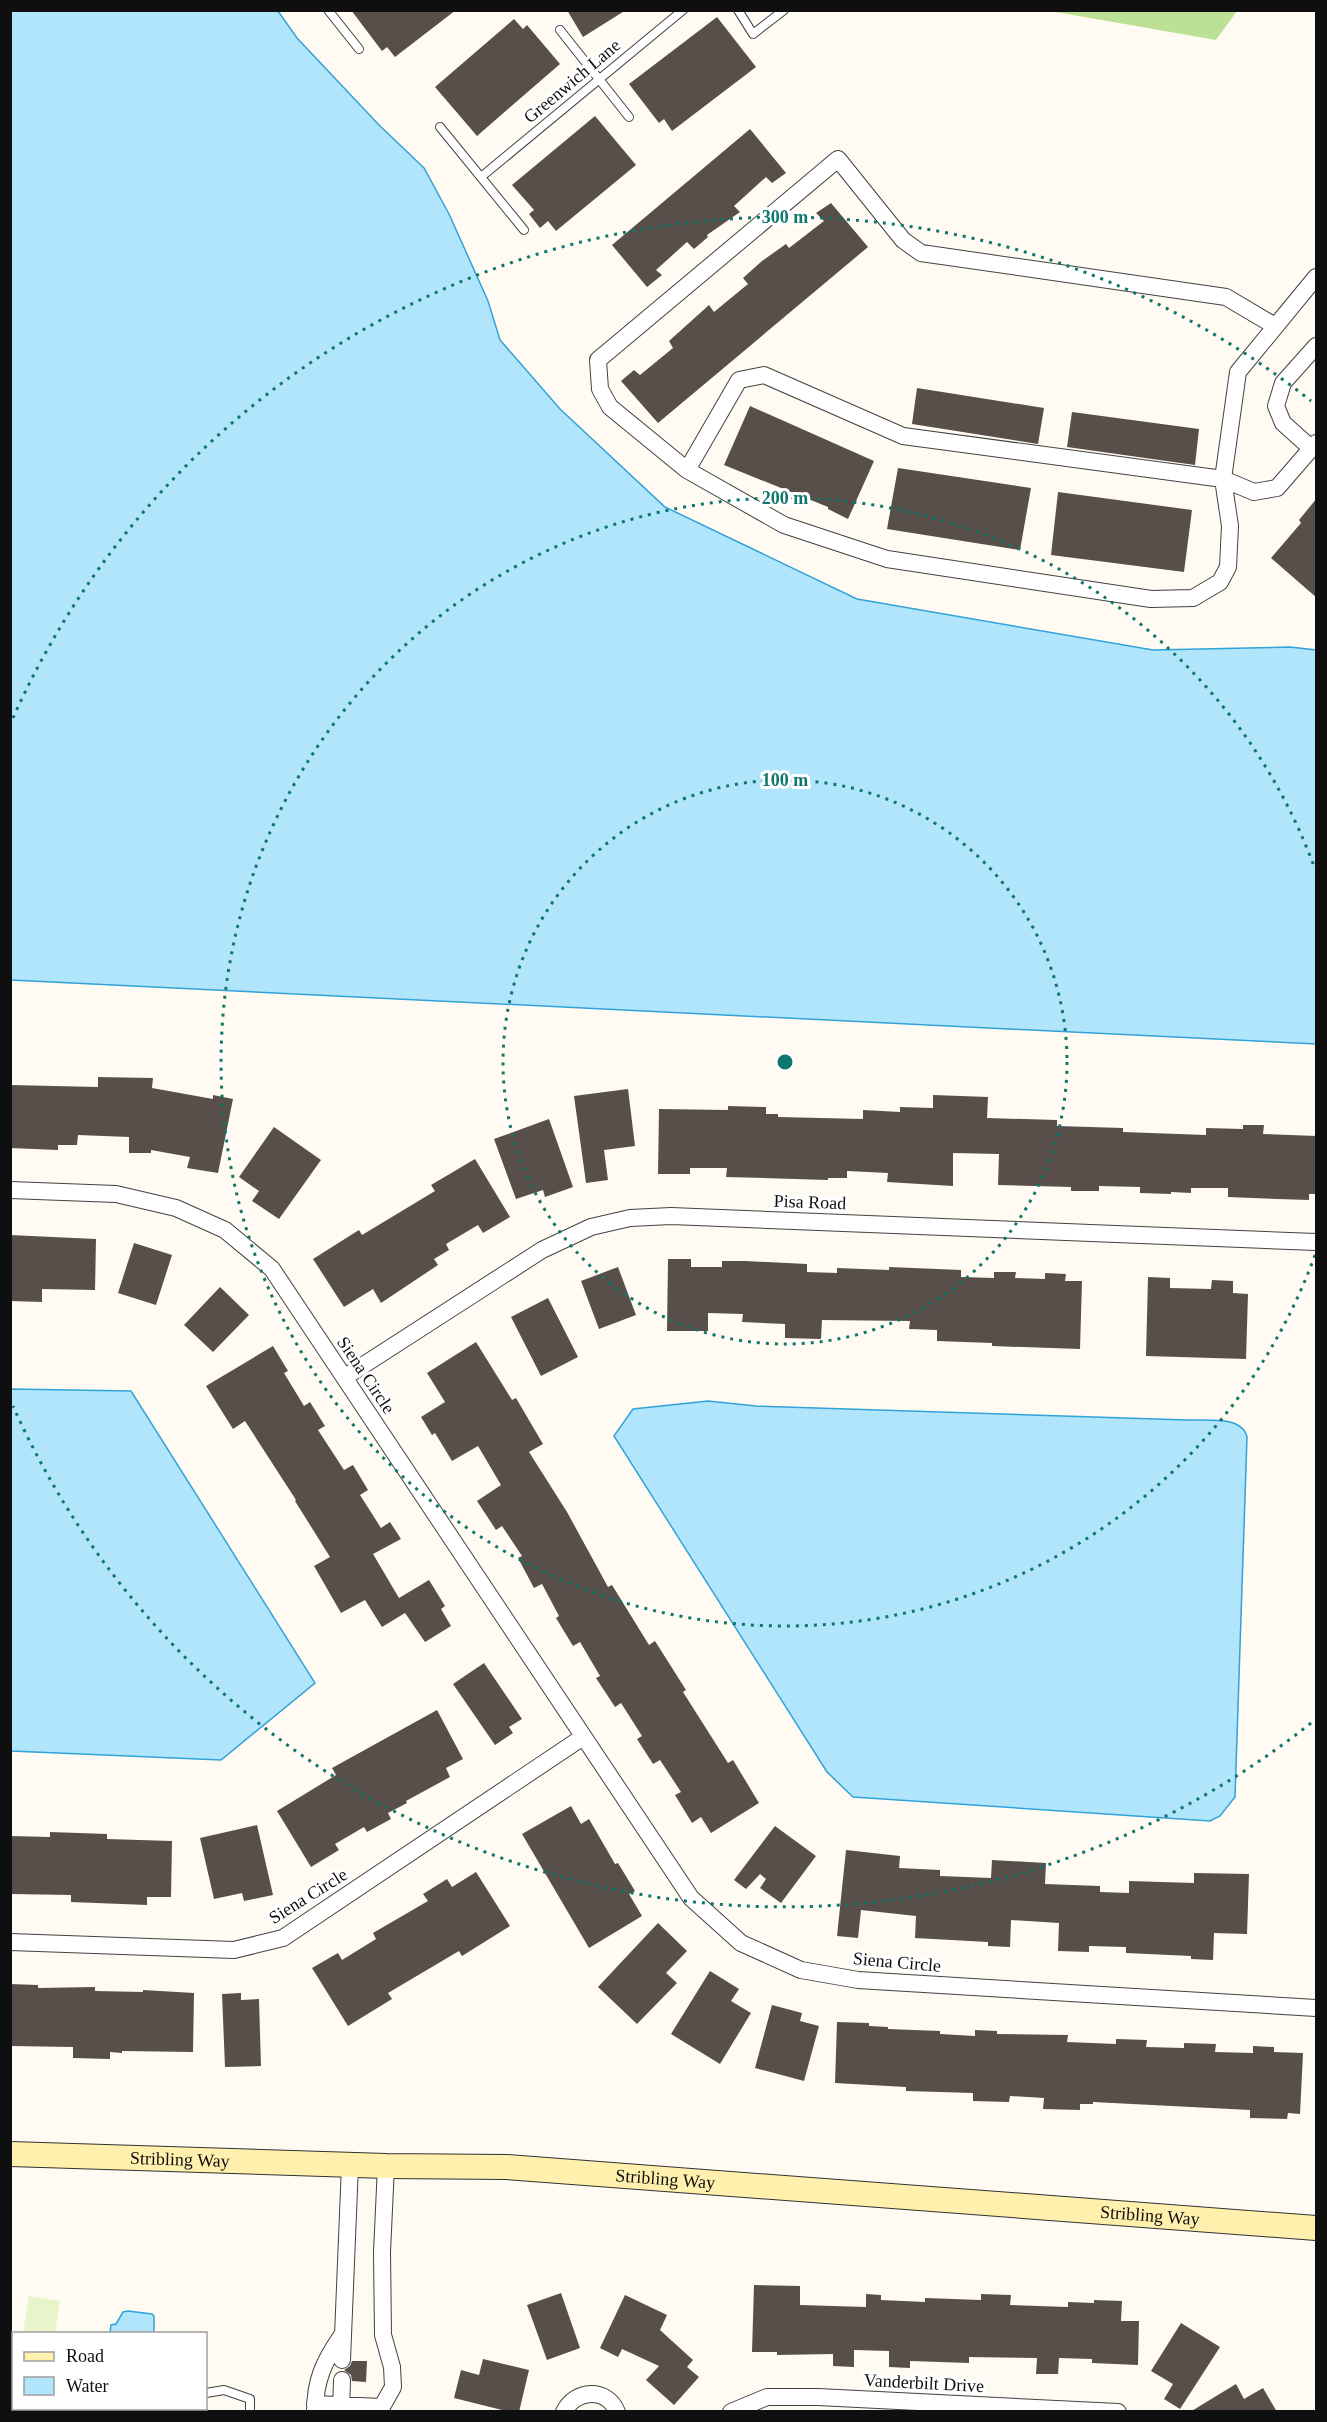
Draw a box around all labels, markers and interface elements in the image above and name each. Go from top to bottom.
street label: Greenwich Lane [520,35,624,127]
text: 300 m [762,207,808,227]
text: 200 m [762,488,808,508]
text: 100 m [762,770,808,790]
centre of rings [775,1052,795,1072]
street label: Pisa Road [773,1191,847,1213]
street label: Siena Circle [333,1333,399,1417]
street label: Siena Circle [265,1864,351,1928]
street label: Siena Circle [852,1948,942,1976]
street label: Stribling Way [130,2148,230,2171]
street label: Stribling Way [615,2165,716,2193]
street label: Stribling Way [1099,2202,1201,2229]
legend [12,2332,207,2410]
text: Road [66,2346,104,2366]
street label: Vanderbilt Drive [863,2370,985,2396]
text: Water [66,2376,109,2396]

